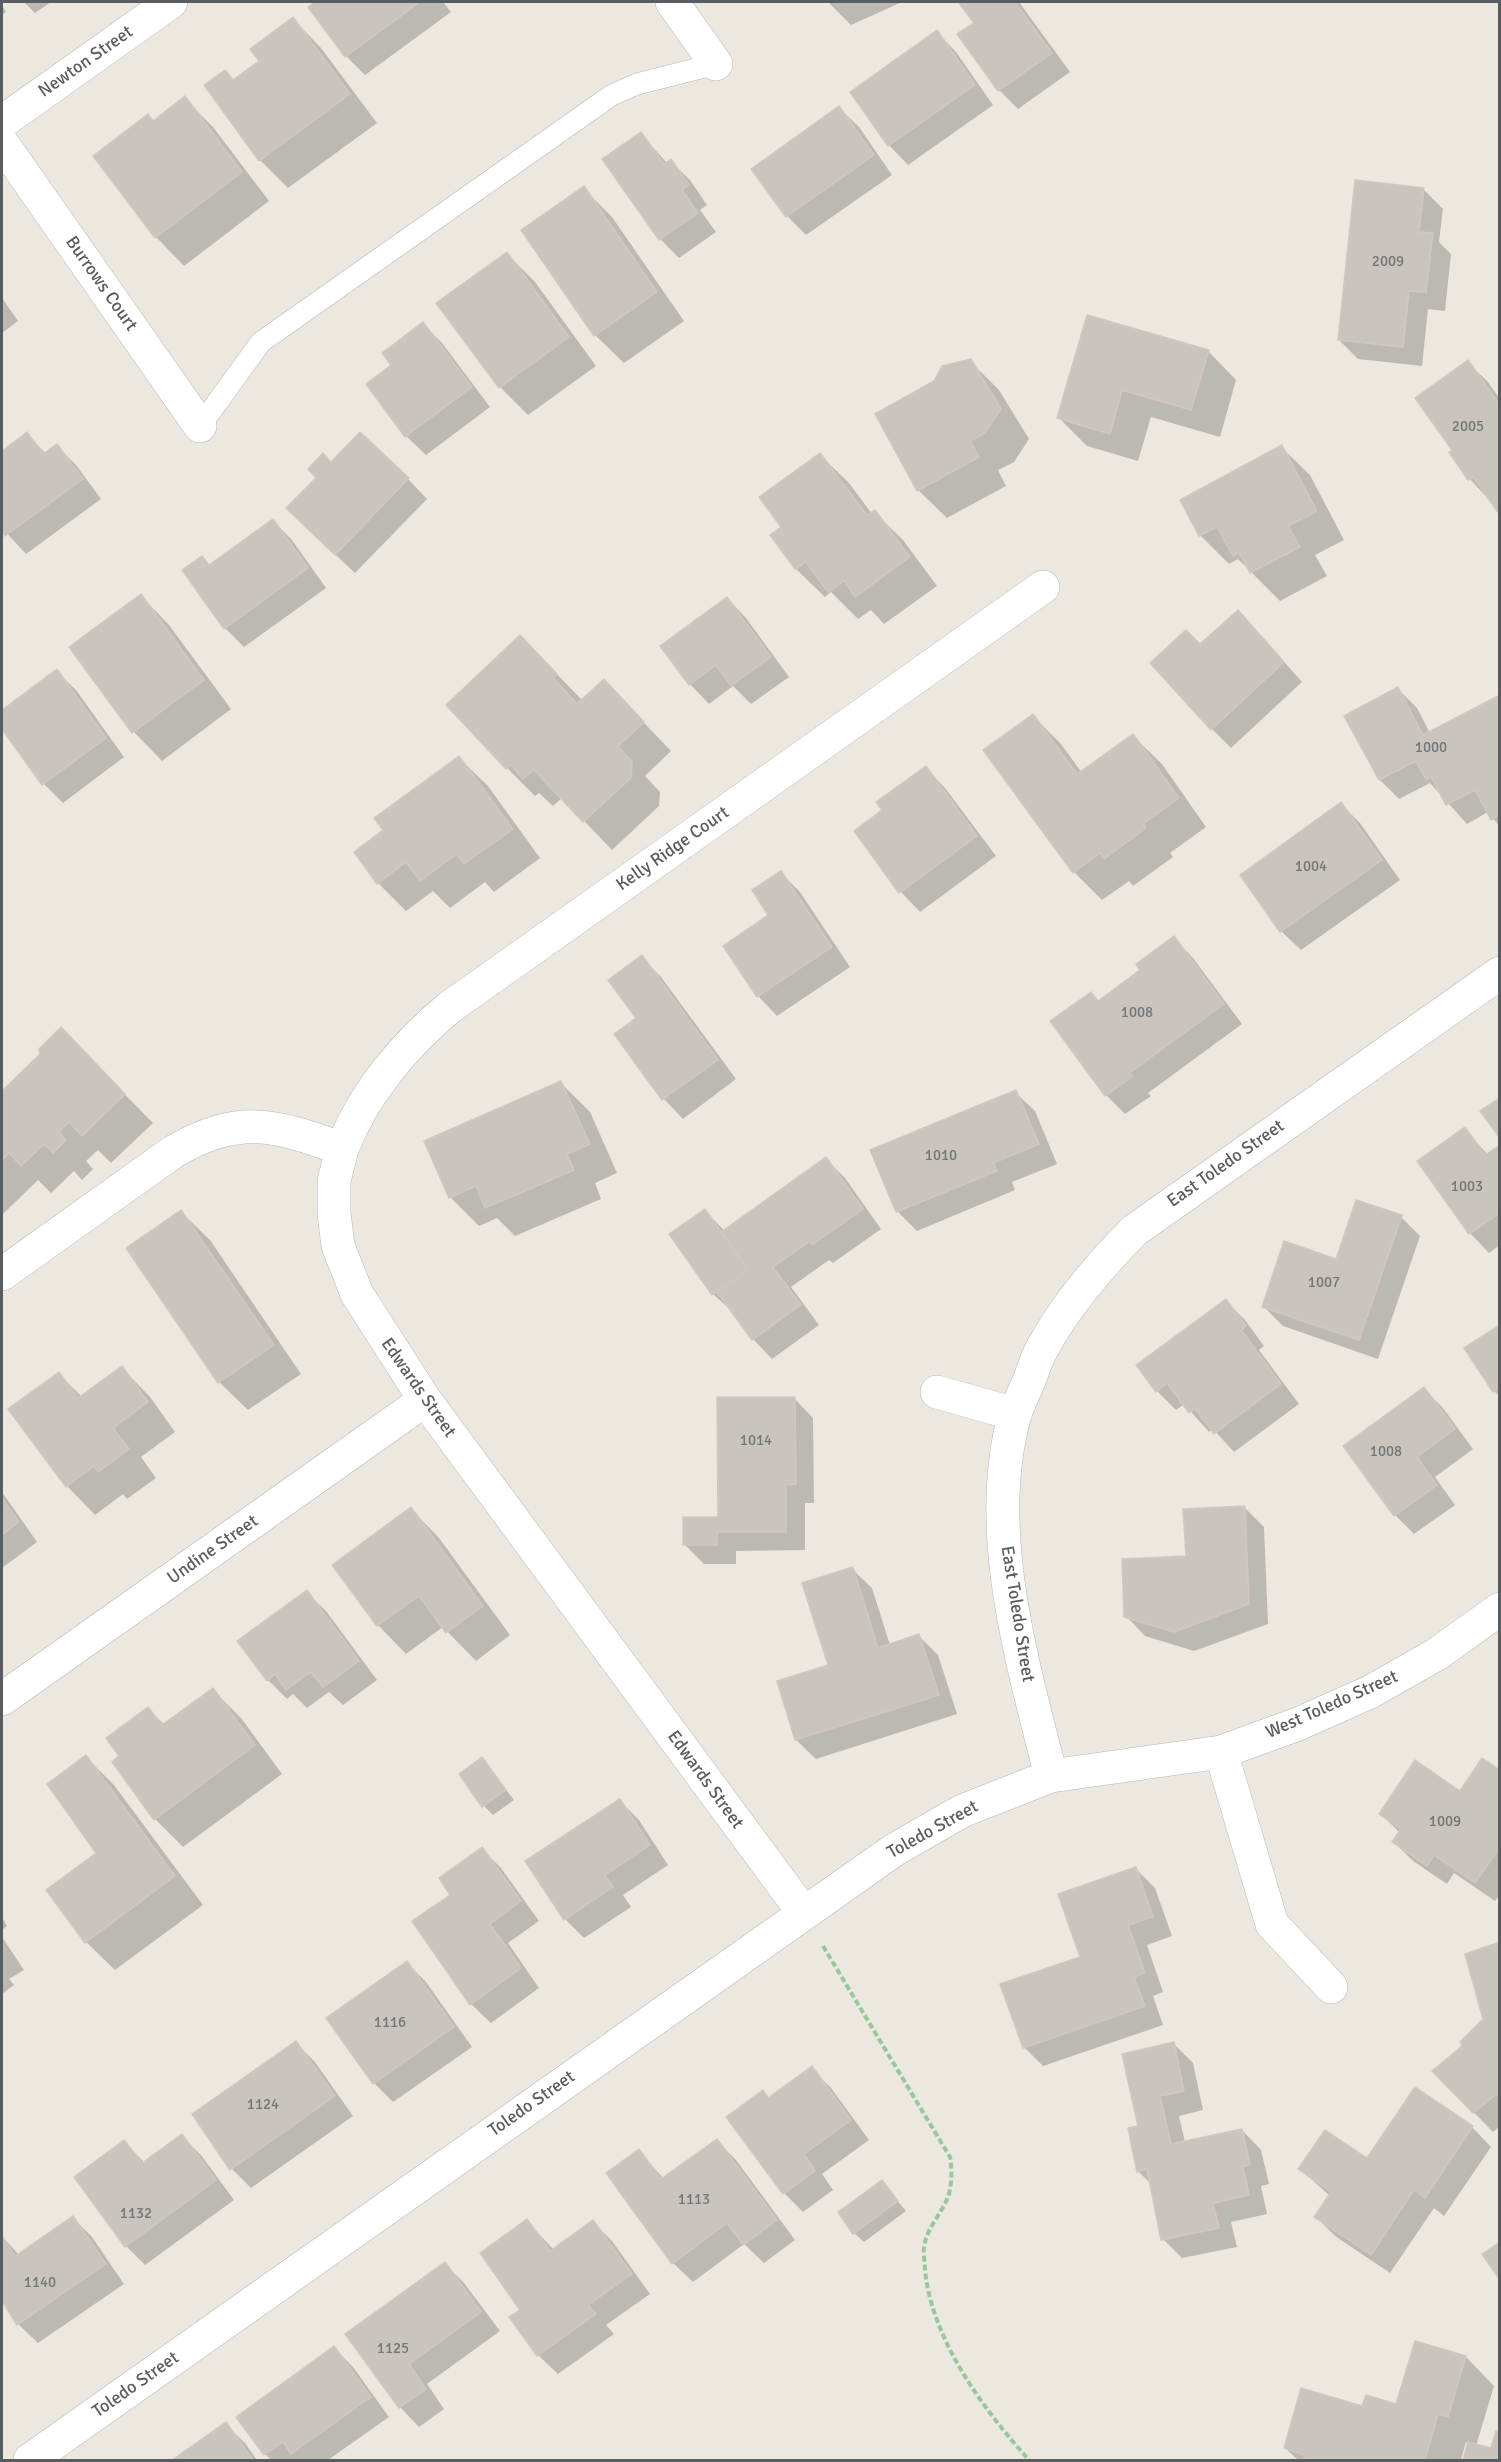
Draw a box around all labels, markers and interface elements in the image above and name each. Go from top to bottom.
street label: Newton Street [35,21,137,103]
street label: Burrows Court [60,232,142,336]
house number: 2009 [1372,253,1404,271]
house number: 2005 [1452,418,1484,436]
house number: 1000 [1415,739,1447,757]
street label: Kelly Ridge Court [612,802,734,896]
house number: 1004 [1295,858,1327,876]
house number: 1008 [1121,1004,1153,1022]
street label: East Toledo Street [1163,1116,1289,1212]
house number: 1010 [925,1147,957,1165]
house number: 1003 [1451,1178,1483,1196]
house number: 1007 [1308,1274,1340,1292]
street label: Edwards Street [376,1334,460,1442]
house number: 1014 [740,1432,772,1450]
house number: 1008 [1370,1443,1402,1461]
street label: Undine Street [163,1511,263,1589]
street label: East Toledo Street [996,1544,1038,1684]
street label: West Toledo Street [1263,1666,1401,1744]
street label: Edwards Street [662,1727,748,1833]
street label: Toledo Street [884,1796,982,1864]
house number: 1009 [1429,1813,1461,1831]
house number: 1116 [374,2014,406,2032]
street label: Toledo Street [485,2066,579,2142]
house number: 1124 [247,2096,279,2114]
house number: 1113 [678,2191,710,2209]
house number: 1132 [120,2205,152,2223]
house number: 1140 [24,2274,56,2292]
house number: 1125 [377,2340,409,2358]
street label: Toledo Street [89,2347,183,2423]

